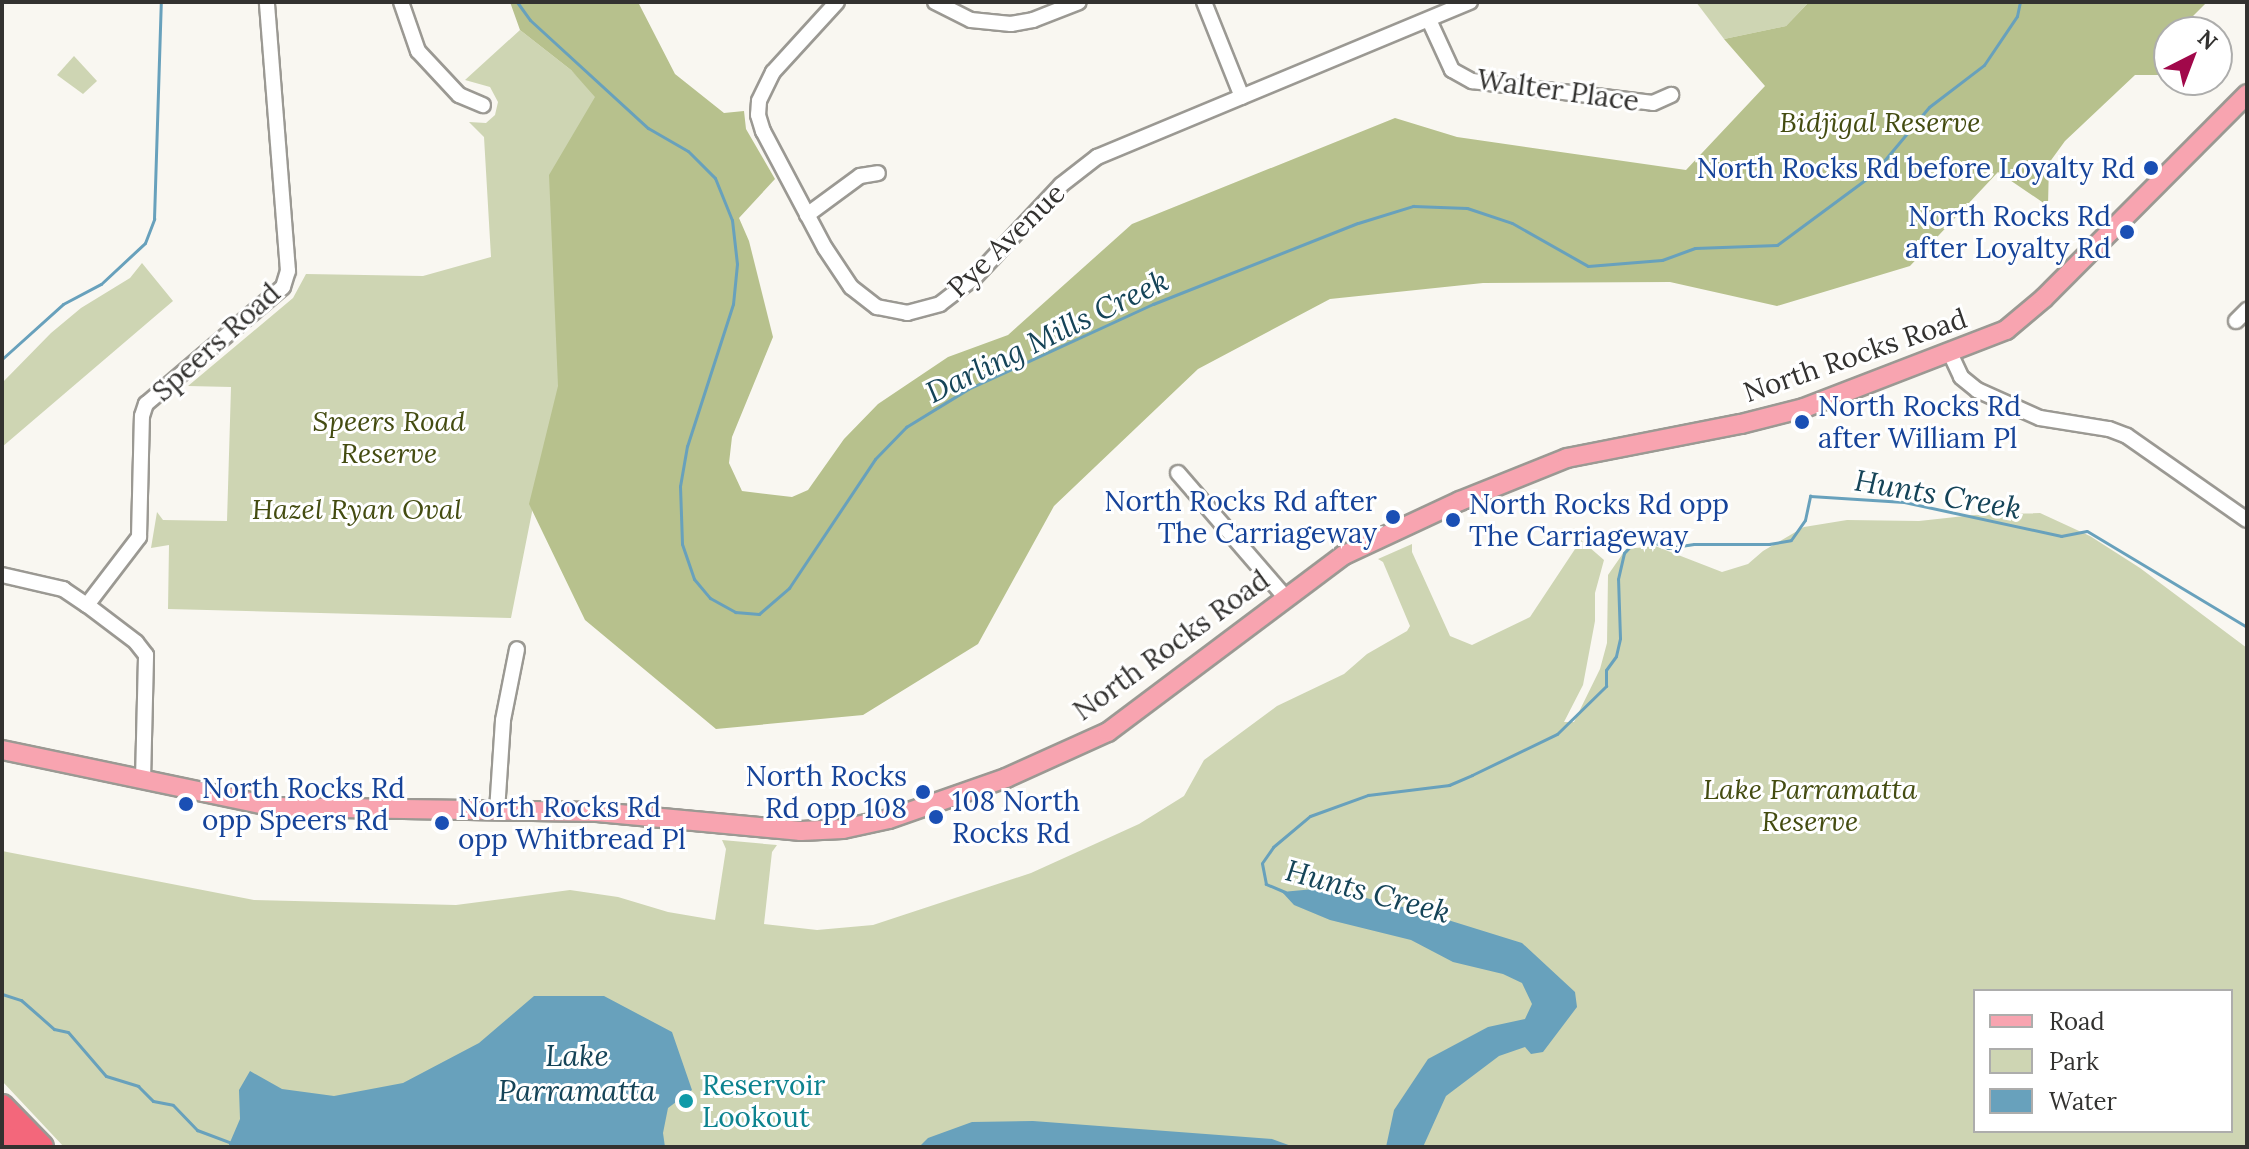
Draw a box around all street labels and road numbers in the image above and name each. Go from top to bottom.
street label: Walter Place [1475,62,1641,118]
street label: Pye Avenue [941,176,1071,304]
street label: Speers Road [145,276,287,408]
street label: North Rocks Road [1739,301,1971,409]
street label: North Rocks Road [1067,563,1275,727]

